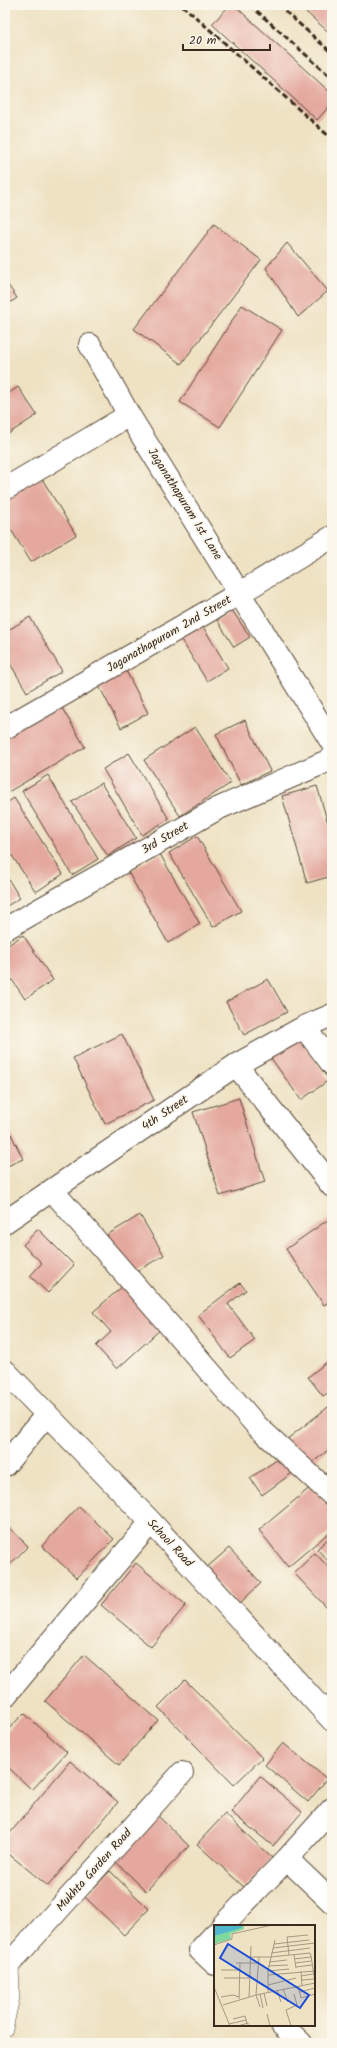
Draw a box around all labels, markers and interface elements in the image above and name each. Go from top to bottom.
scale bar [183,26,270,52]
text: 20 m [189,31,217,50]
street label: Jaganathapuram 1st Lane [143,444,228,564]
street label: Jaganathapuram 2nd Street [103,590,235,678]
street label: 3rd Street [138,817,193,859]
street label: 4th Street [138,1090,193,1136]
street label: School Road [142,1514,198,1572]
street label: Mukhta Garden Road [51,1824,137,1916]
inset map [214,1925,315,2026]

